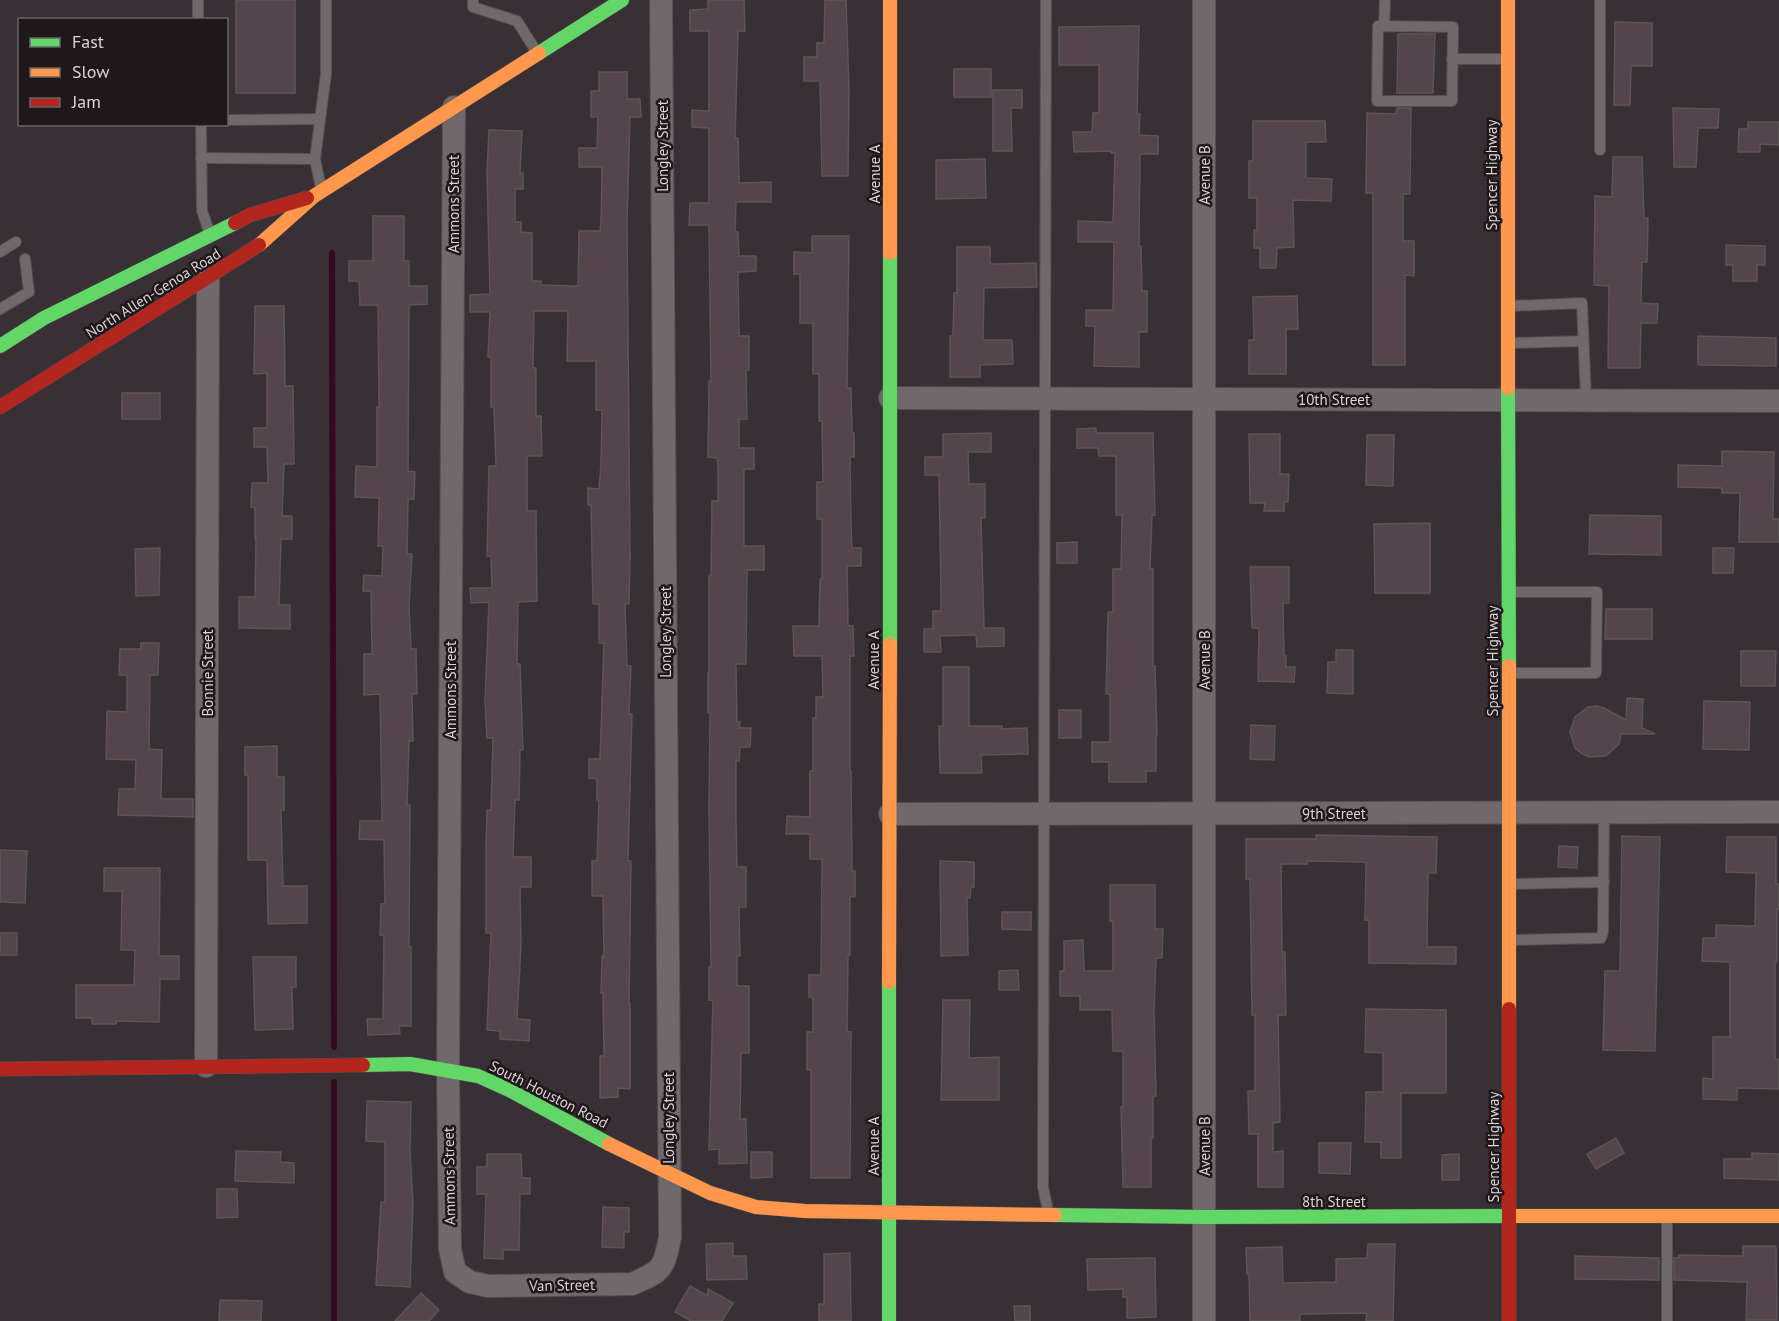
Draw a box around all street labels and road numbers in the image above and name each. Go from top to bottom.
street label: Longley Street [653,100,672,192]
street label: Spencer Highway [1482,120,1501,230]
street label: Avenue A [865,144,884,204]
street label: Avenue B [1195,145,1214,205]
street label: Ammons Street [444,155,463,253]
street label: North Allen-Genoa Road [82,244,224,342]
street label: 10th Street [1298,390,1370,409]
street label: Longley Street [656,586,675,678]
street label: Spencer Highway [1483,606,1502,716]
street label: Bonnie Street [198,629,217,717]
street label: Avenue A [864,630,883,690]
street label: Avenue B [1195,630,1214,690]
street label: Ammons Street [441,641,460,739]
street label: 9th Street [1302,804,1366,823]
street label: South Houston Road [486,1056,612,1132]
street label: Longley Street [659,1072,678,1164]
street label: Spencer Highway [1484,1092,1503,1202]
street label: Avenue A [864,1116,883,1176]
street label: Avenue B [1195,1116,1214,1176]
street label: Ammons Street [439,1127,459,1225]
street label: 8th Street [1302,1192,1366,1211]
street label: Van Street [528,1275,595,1295]

